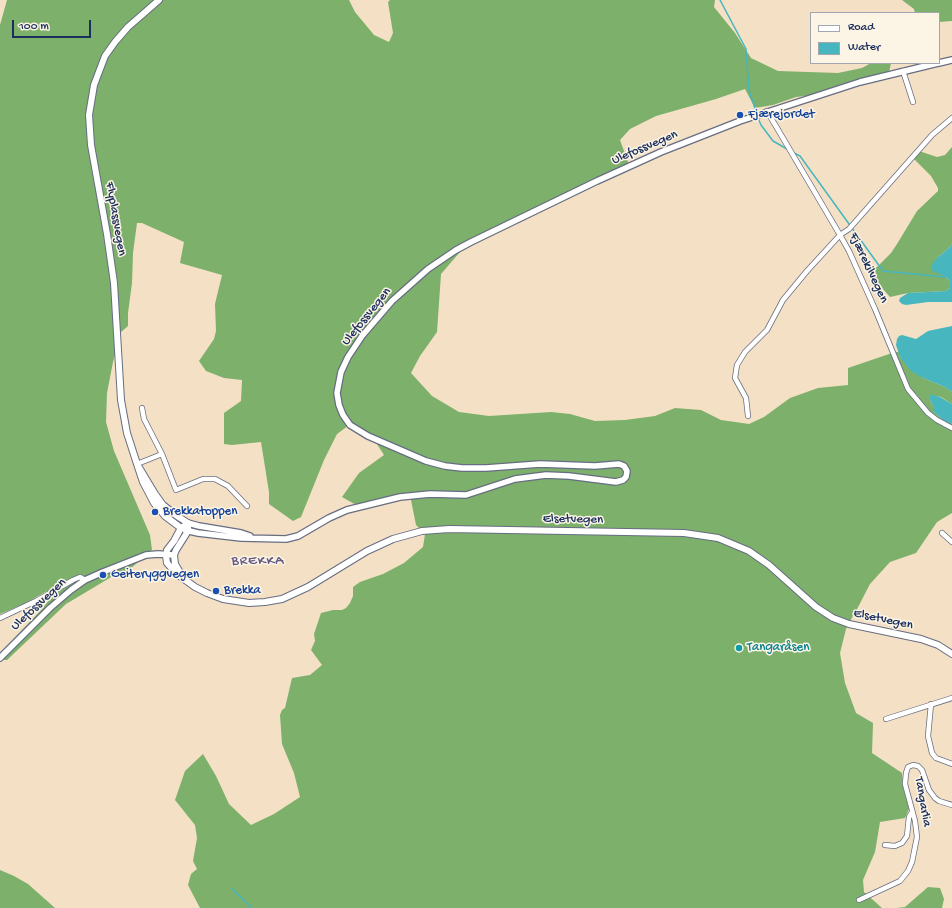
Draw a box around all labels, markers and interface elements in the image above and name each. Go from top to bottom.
scale bar [14,12,93,38]
legend [810,12,940,64]
text: 100 m [19,20,49,34]
text: Road [848,21,874,35]
text: Water [848,41,880,55]
place label: Fjærejordet [748,107,815,123]
marker: Fjærejordet [735,110,745,120]
street label: Ulefossvegen [610,127,680,169]
street label: Flyplassvegen [101,181,129,257]
street label: Fjærekilvegen [845,230,891,306]
street label: Ulefossvegen [339,285,395,349]
place label: Brekkatoppen [163,504,238,520]
marker: Brekkatoppen [150,507,160,517]
street label: Elsetvegen [543,512,603,528]
district label: BREKKA [232,554,284,570]
place label: Geiteryggvegen [111,567,199,583]
marker: Geiteryggvegen [98,570,108,580]
street label: Ulefossvegen [8,575,70,635]
place label: Brekka [224,583,261,599]
marker: Brekka [211,586,221,596]
street label: Elsetvegen [852,606,914,634]
place label: Tangaråsen [747,640,809,656]
marker: Tangaråsen [734,643,744,653]
street label: Tangarlia [910,776,934,828]

